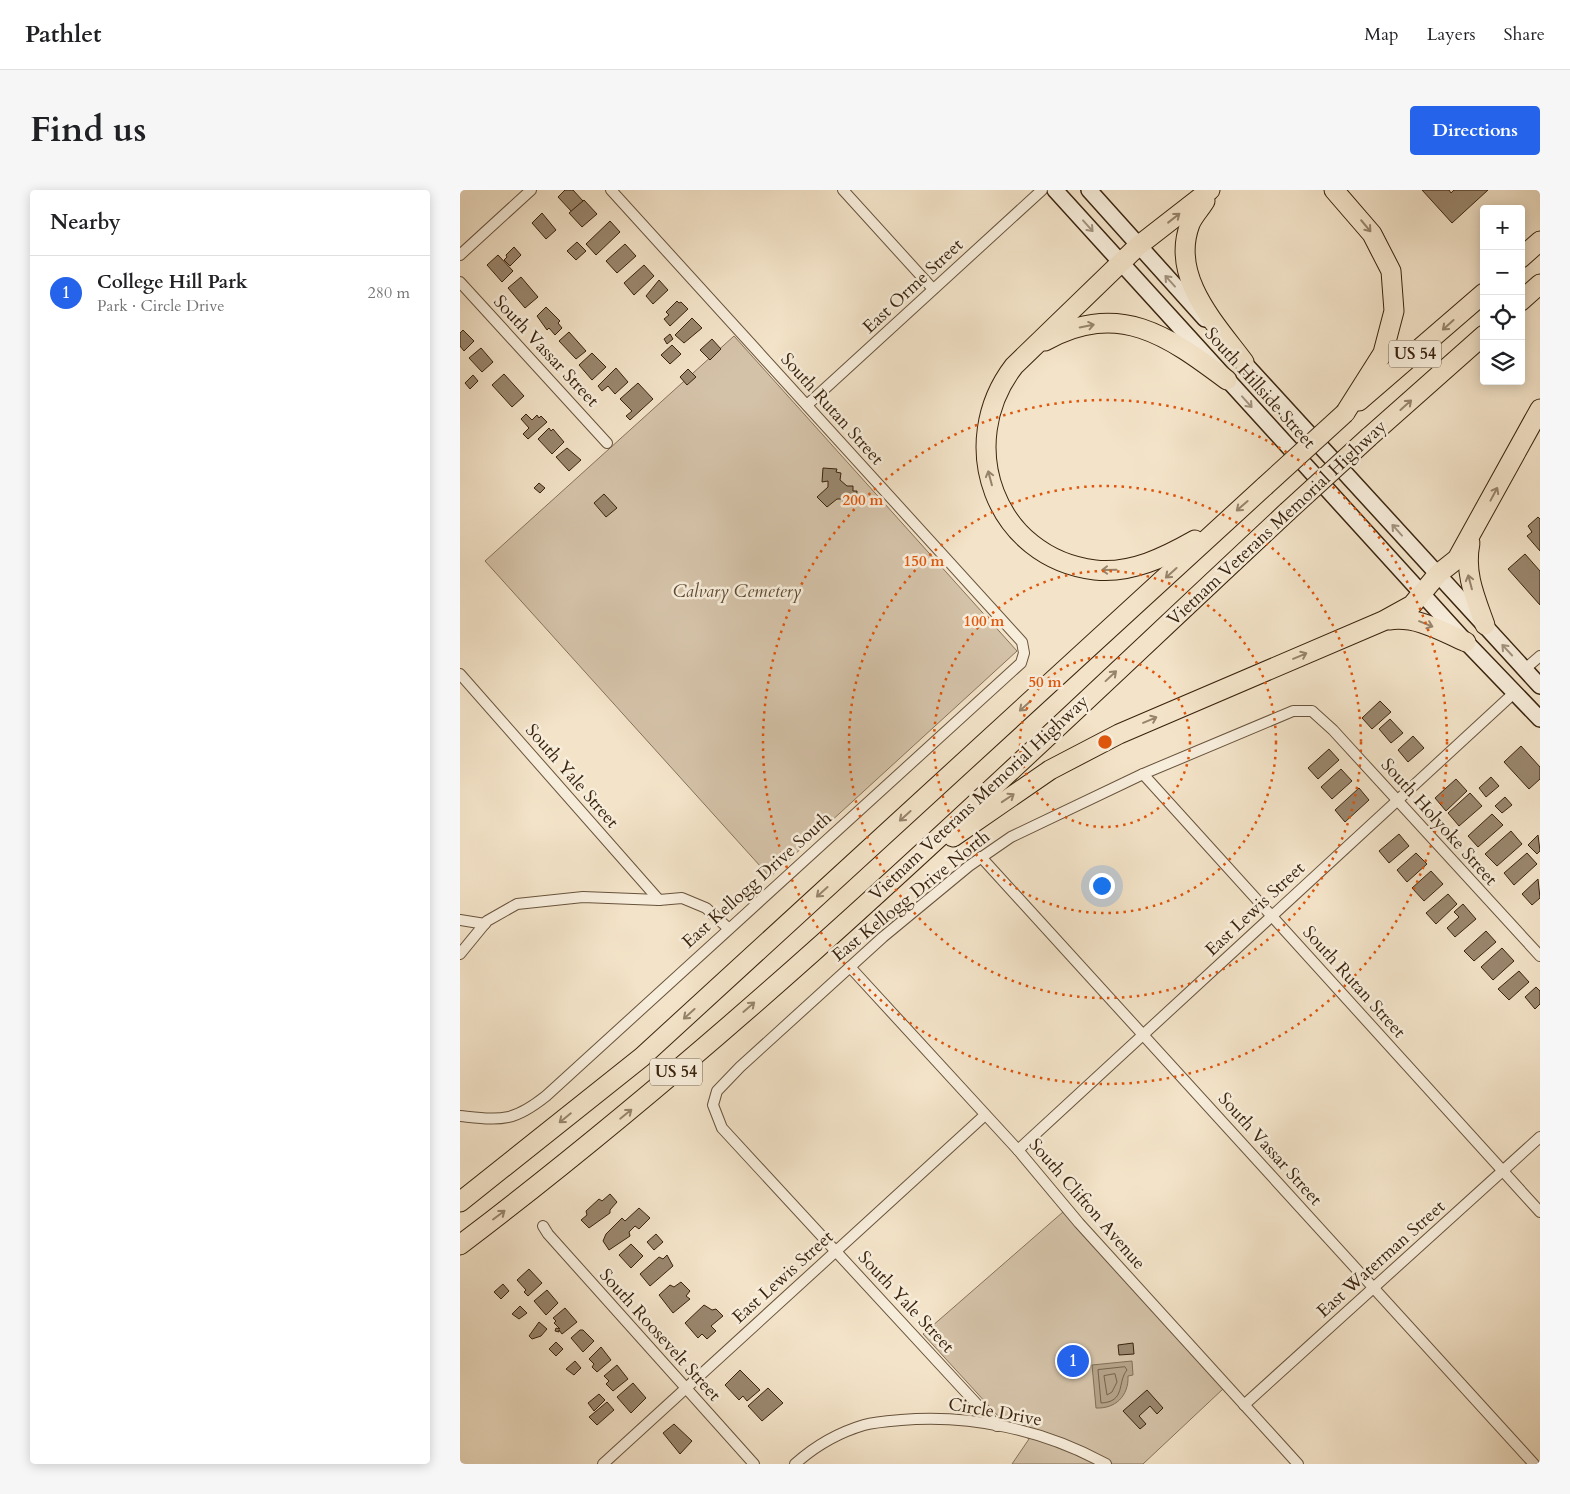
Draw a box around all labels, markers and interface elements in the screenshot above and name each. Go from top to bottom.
text: Pathlet [25,18,102,51]
text: Map [1364,22,1399,47]
text: Layers [1427,22,1476,47]
text: Share [1504,22,1545,47]
text: Find us [30,106,146,154]
button: Directions [1410,106,1540,155]
map controls [1480,205,1525,385]
button: + [1480,205,1525,250]
text: Nearby [50,208,121,237]
one-way arrow [1167,213,1180,224]
one-way arrow [1082,219,1094,232]
one-way arrow [1360,219,1371,232]
street label: East Orme Street [857,233,969,339]
button: − [1480,250,1525,295]
text: College Hill Park [97,269,248,295]
one-way arrow [1164,274,1176,287]
text: 1 [62,282,70,304]
text: 280 m [368,282,410,304]
street label: South Vassar Street [488,290,605,413]
text: Park · Circle Drive [97,295,225,317]
button: locate [1480,295,1525,340]
one-way arrow [1079,320,1095,330]
one-way arrow [1441,320,1454,331]
street label: South Hillside Street [1199,322,1321,454]
road number: US 54 [1389,340,1441,368]
button: layers [1480,340,1525,385]
street label: South Rutan Street [775,347,889,471]
one-way arrow [1241,395,1253,408]
one-way arrow [1399,399,1412,411]
street label: Vietnam Veterans Memorial Highway [1162,414,1393,632]
one-way arrow [984,470,994,486]
one-way arrow [1490,487,1499,502]
text: 200 m [843,490,884,510]
one-way arrow [1235,501,1248,512]
one-way arrow [1392,523,1403,536]
text: 150 m [904,551,945,571]
one-way arrow [1101,565,1118,575]
one-way arrow [1164,567,1177,579]
one-way arrow [1465,574,1474,590]
park label: Calvary Cemetery [673,579,802,604]
text: 100 m [964,611,1005,631]
one-way arrow [1418,620,1433,630]
one-way arrow [1501,643,1513,656]
one-way arrow [1292,651,1307,661]
one-way arrow [1105,670,1118,682]
text: 50 m [1028,672,1062,692]
street label: Vietnam Veterans Memorial Highway [864,689,1095,907]
one-way arrow [1018,701,1031,712]
one-way arrow [1142,715,1157,725]
street label: South Yale Street [520,718,625,834]
centre of rings [1096,733,1114,751]
street label: South Holyoke Street [1375,753,1503,891]
one-way arrow [1001,793,1015,803]
street label: East Kellogg Drive South [677,806,837,954]
one-way arrow [899,810,911,822]
street label: East Kellogg Drive North [827,824,995,968]
street label: East Lewis Street [1200,856,1311,962]
your location [1089,873,1115,899]
one-way arrow [816,886,828,898]
street label: South Rutan Street [1297,920,1411,1044]
one-way arrow [742,1002,755,1013]
one-way arrow [683,1008,696,1019]
road number: US 54 [650,1059,702,1086]
street label: South Vassar Street [1212,1087,1328,1211]
one-way arrow [619,1109,632,1120]
one-way arrow [559,1113,572,1124]
street label: South Clifton Avenue [1023,1133,1151,1275]
street label: East Waterman Street [1311,1194,1451,1323]
one-way arrow [492,1210,506,1220]
street label: East Lewis Street [727,1225,839,1329]
street label: South Yale Street [852,1246,960,1359]
street label: South Roosevelt Street [594,1263,727,1407]
pin: 1 [1057,1342,1089,1380]
street label: Circle Drive [946,1391,1044,1433]

